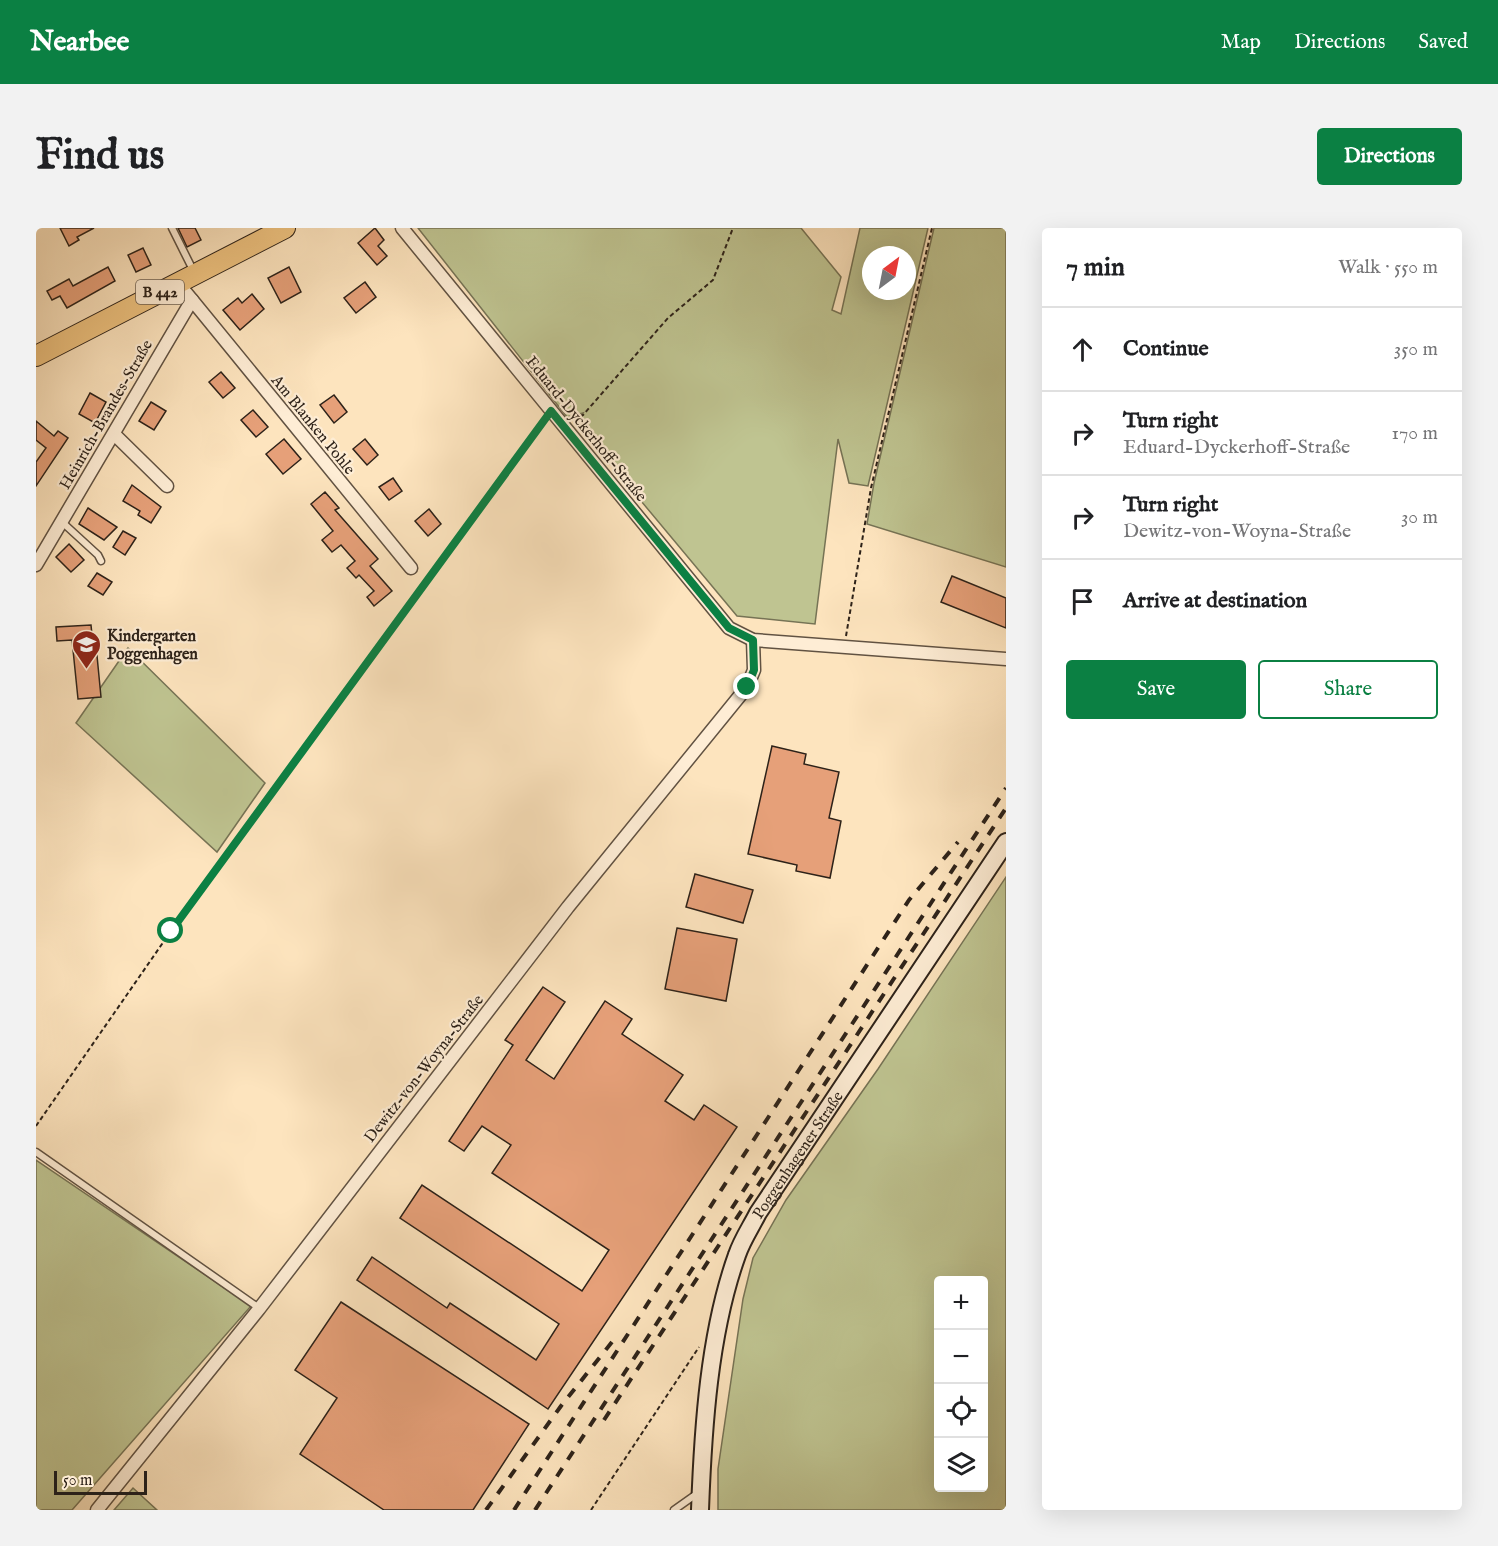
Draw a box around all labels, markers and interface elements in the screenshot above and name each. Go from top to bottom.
text: Nearbee [30,25,129,60]
text: Map [1221,29,1261,56]
text: Directions [1294,29,1385,56]
text: Saved [1418,29,1468,56]
button: Directions [1317,128,1462,185]
text: Find us [36,130,164,183]
north arrow [862,246,916,300]
text: 7 min [1066,251,1125,284]
text: Walk · 550 m [1338,255,1438,280]
road number: B 442 [136,280,184,304]
icon: ahead [1066,333,1099,366]
text: Continue [1123,335,1209,363]
street label: Heinrich-Brandes-Straße [56,337,158,493]
text: 350 m [1394,337,1438,362]
street label: Eduard-Dyckerhoff-Straße [520,352,650,506]
street label: Am Blanken Pohle [265,371,359,479]
text: Turn right [1123,407,1218,435]
icon: right [1066,417,1099,450]
text: 170 m [1392,421,1438,446]
text: Eduard-Dyckerhoff-Straße [1123,435,1350,460]
text: Turn right [1123,491,1218,519]
icon: right [1066,501,1099,534]
text: 30 m [1401,505,1438,530]
text: Dewitz-von-Woyna-Straße [1123,519,1351,544]
icon: arrive [1066,585,1099,618]
text: Arrive at destination [1123,587,1307,615]
place label: Kindergarten Poggenhagen [107,627,198,665]
school or university icon: Kindergarten Poggenhagen [70,628,102,670]
button: Save [1066,660,1246,719]
button: Share [1258,660,1438,719]
route end [733,673,759,699]
route start [157,917,183,943]
street label: Dewitz-von-Woyna-Straße [361,991,489,1147]
street label: Poggenhagener Straße [749,1088,849,1223]
map controls [934,1276,988,1492]
button: + [934,1276,988,1330]
button: − [934,1330,988,1384]
button: locate [934,1384,988,1438]
button: layers [934,1438,988,1492]
scale bar [54,1468,147,1496]
text: 50 m [63,1471,92,1491]

